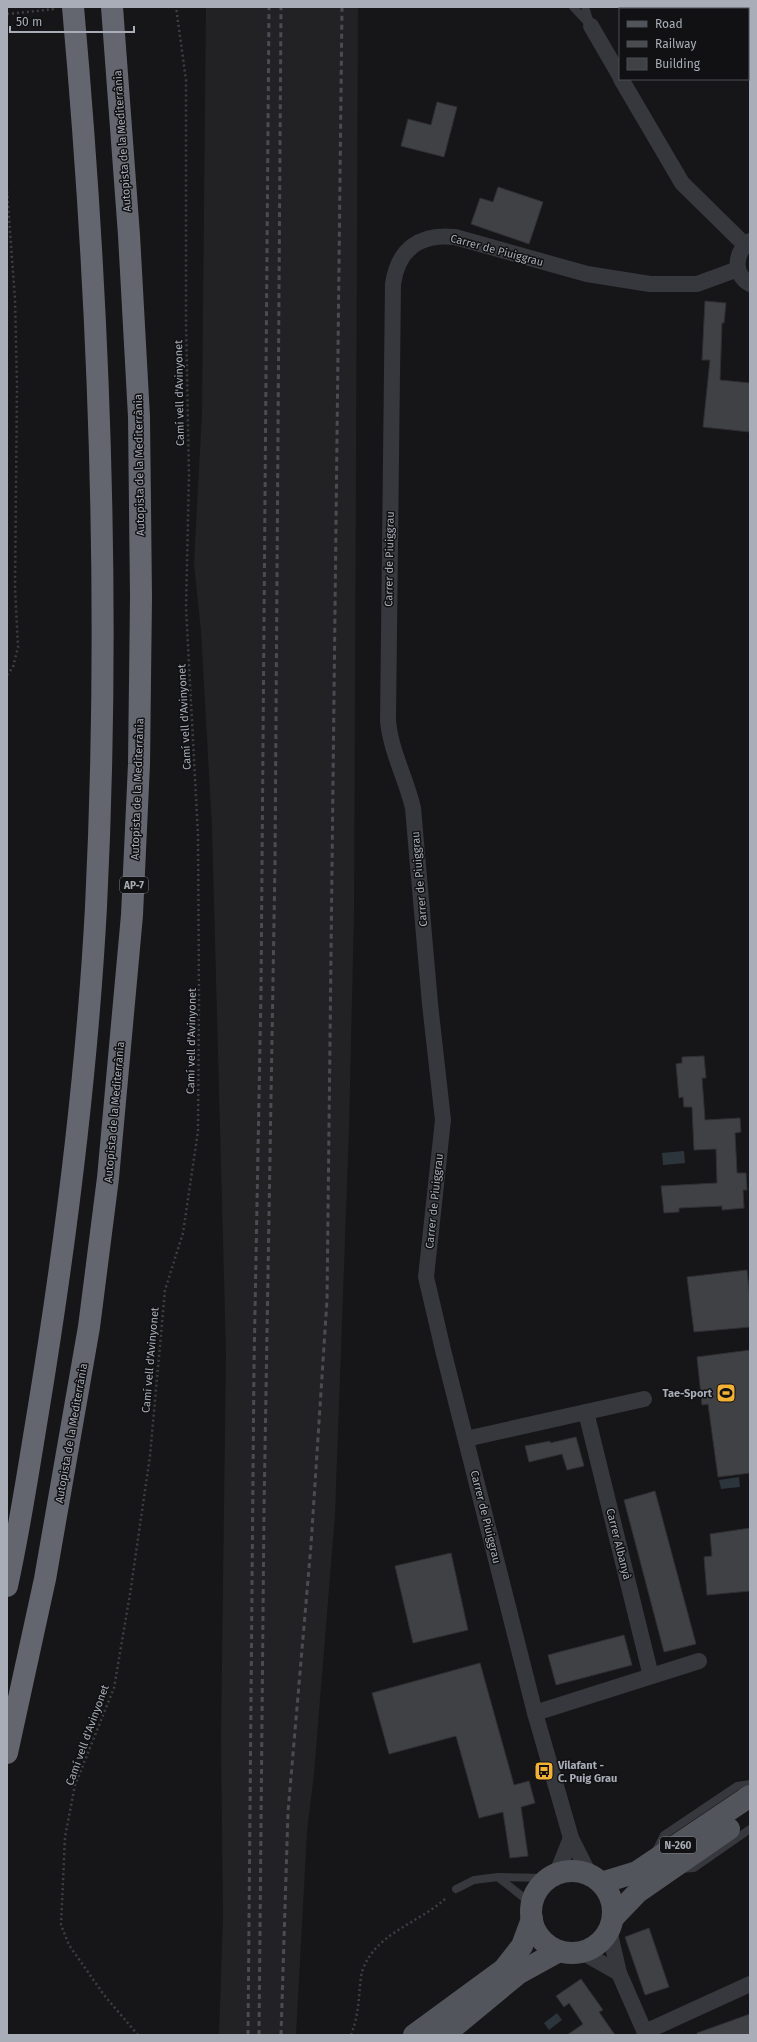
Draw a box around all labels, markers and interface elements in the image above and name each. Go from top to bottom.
scale bar [10,8,134,34]
legend [619,8,749,80]
text: 50 m [16,15,42,29]
text: Road [655,17,683,31]
text: Railway [655,37,696,51]
text: Building [655,57,701,71]
street label: Autopista de la Mediterrània [111,70,134,212]
street label: Carrer de Piuiggrau [449,232,545,269]
street label: Camí vell d'Avinyonet [172,340,187,446]
street label: Autopista de la Mediterrània [132,394,147,536]
street label: Carrer de Piuiggrau [382,511,397,607]
street label: Camí vell d'Avinyonet [175,664,194,770]
street label: Autopista de la Mediterrània [129,718,146,860]
street label: Carrer de Piuiggrau [409,831,430,927]
road number: AP-7 [120,877,148,893]
street label: Camí vell d'Avinyonet [184,988,199,1094]
street label: Autopista de la Mediterrània [102,1041,127,1183]
street label: Carrer de Piuiggrau [423,1153,446,1249]
street label: Camí vell d'Avinyonet [139,1307,162,1414]
street label: Autopista de la Mediterrània [53,1362,90,1504]
sports icon: Tae-Sport [715,1382,737,1404]
place label: Tae-Sport [663,1387,713,1400]
street label: Carrer de Piuiggrau [468,1469,503,1565]
street label: Carrer Albanyà [603,1507,634,1581]
street label: Camí vell d'Avinyonet [63,1683,112,1787]
place label: Vilafant - C. Puig Grau [557,1759,617,1785]
bus stop icon: Vilafant - C. Puig Grau [533,1760,555,1782]
road number: N-260 [660,1837,696,1853]

